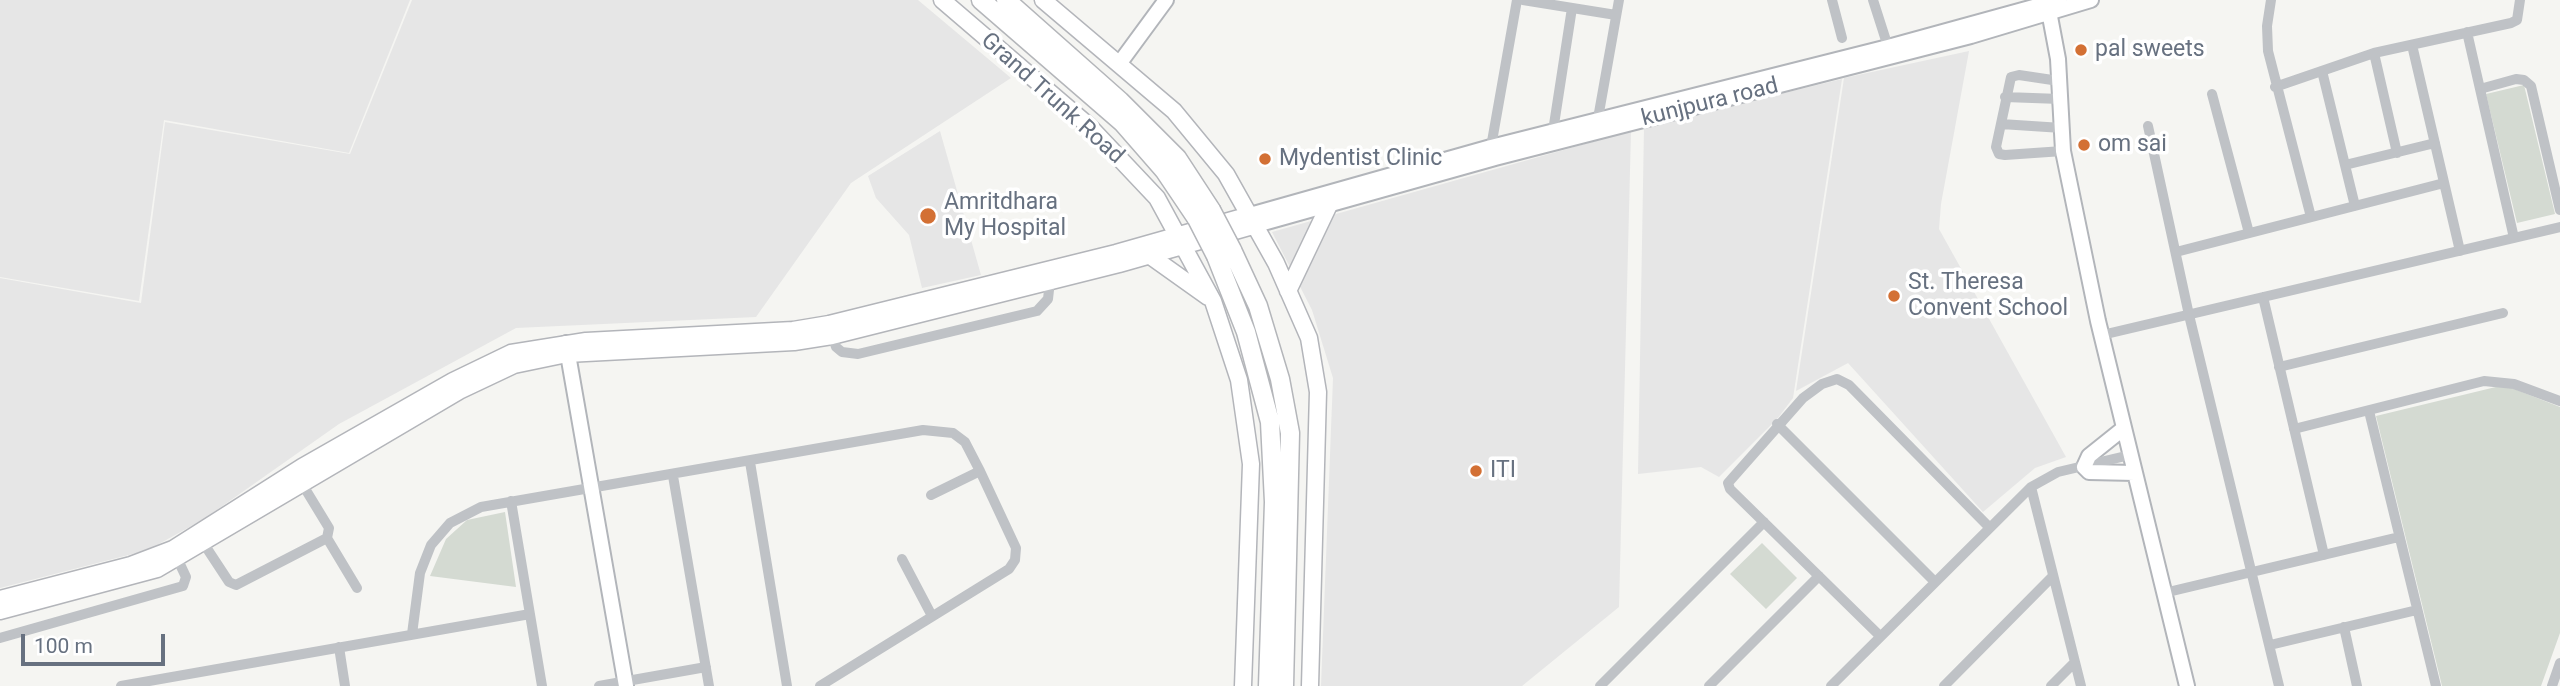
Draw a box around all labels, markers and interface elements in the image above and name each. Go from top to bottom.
street label: Grand Trunk Road [975,27,1129,171]
place label: pal sweets [2095,36,2205,64]
marker: pal sweets [2073,42,2089,58]
street label: kunjpura road [1639,73,1781,133]
place label: om sai [2098,131,2167,159]
marker: om sai [2076,137,2092,153]
place label: Mydentist Clinic [1279,145,1442,173]
marker: Mydentist Clinic [1257,151,1273,167]
place label: Amritdhara My Hospital [944,189,1066,243]
marker: Amritdhara My Hospital [918,206,938,226]
place label: St. Theresa Convent School [1908,269,2068,323]
marker: St. Theresa Convent School [1886,288,1902,304]
place label: ITI [1490,457,1516,485]
marker: ITI [1468,463,1484,479]
scale bar [24,620,168,664]
text: 100 m [34,634,93,658]

